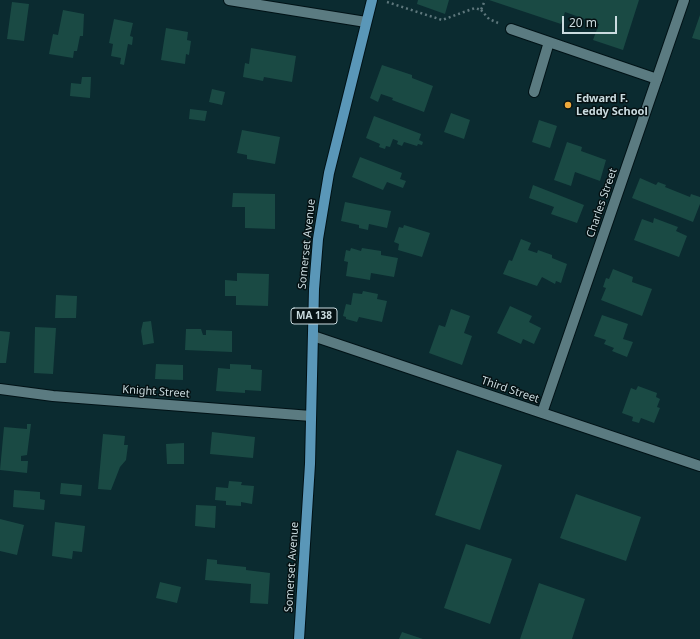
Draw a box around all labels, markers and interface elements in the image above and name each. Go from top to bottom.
scale bar [564,8,619,34]
text: 20 m [569,14,597,31]
place label: Edward F. Leddy School [576,92,648,118]
marker: Edward F. Leddy School [563,100,573,110]
street label: Charles Street [584,167,620,239]
street label: Somerset Avenue [296,198,318,290]
road number: MA 138 [291,308,337,324]
street label: Third Street [479,374,541,406]
street label: Knight Street [122,383,190,401]
street label: Somerset Avenue [282,521,302,613]

